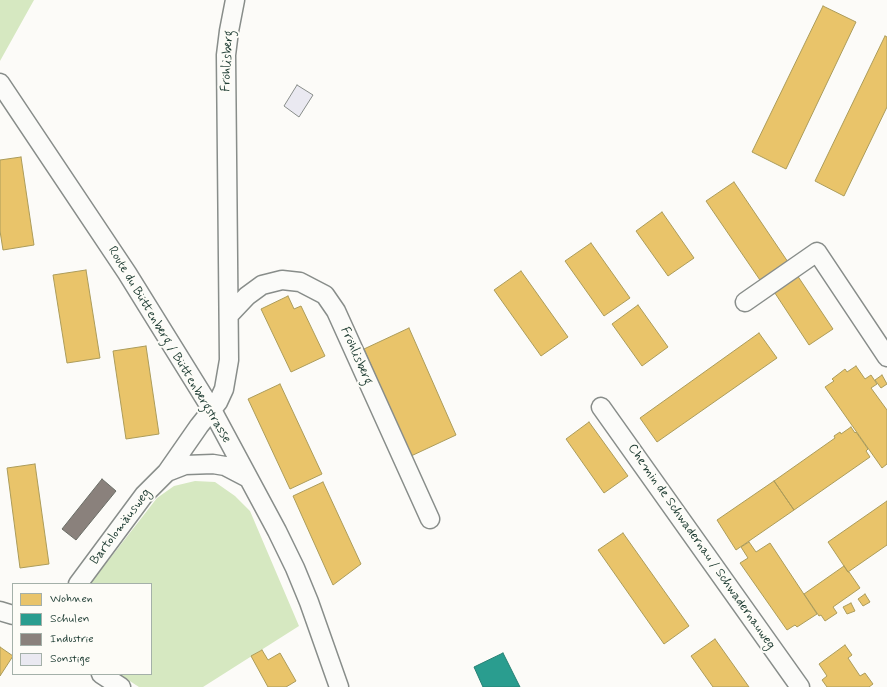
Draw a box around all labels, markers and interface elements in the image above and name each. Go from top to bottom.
street label: Fröhlisberg [219,30,237,92]
street label: Route du Büttenberg / Büttenbergstrasse [104,244,234,446]
street label: Fröhlisberg [336,325,376,387]
street label: Chemin de Schwadernau / Schwadernauweg [624,441,778,653]
street label: Bartolomäusweg [87,486,155,568]
legend [12,583,152,675]
text: Wohnen [50,591,93,607]
text: Schulen [50,611,90,627]
text: Industrie [50,631,94,647]
text: Sonstige [50,651,90,667]

